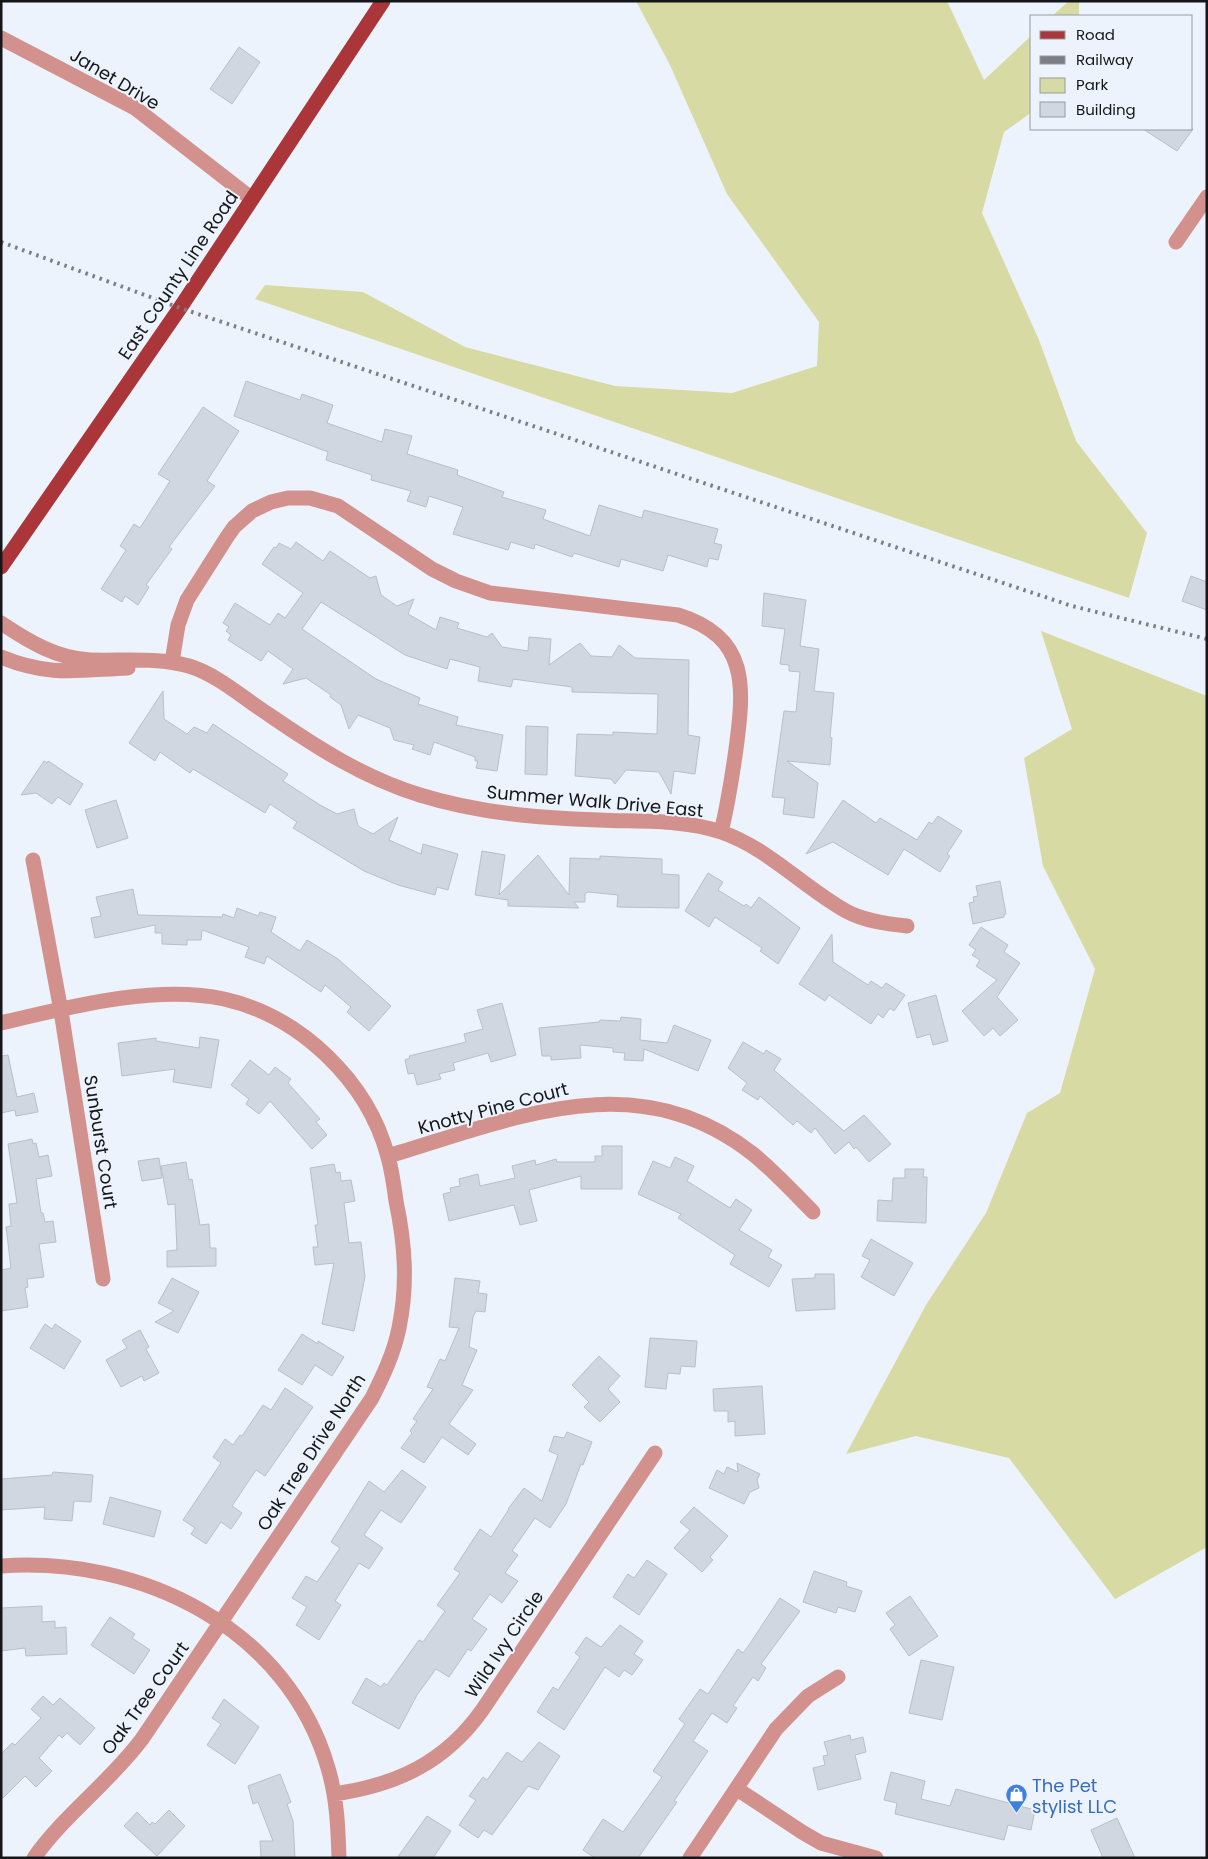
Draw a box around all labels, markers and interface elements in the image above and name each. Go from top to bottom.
legend [1030,15,1193,130]
text: Road [1076,24,1115,45]
street label: Janet Drive [65,42,165,116]
text: Railway [1076,49,1134,70]
text: Park [1076,74,1108,95]
text: Building [1076,99,1136,120]
street label: East County Line Road [112,186,244,364]
street label: Summer Walk Drive East [486,779,704,823]
street label: Sunburst Court [78,1073,124,1211]
street label: Knotty Pine Court [415,1076,571,1140]
street label: Oak Tree Drive North [251,1369,371,1535]
street label: Wild Ivy Circle [459,1585,549,1703]
street label: Oak Tree Court [95,1636,195,1760]
place label: The Pet stylist LLC [1032,1773,1117,1819]
shop icon: The Pet stylist LLC [1004,1783,1028,1814]

